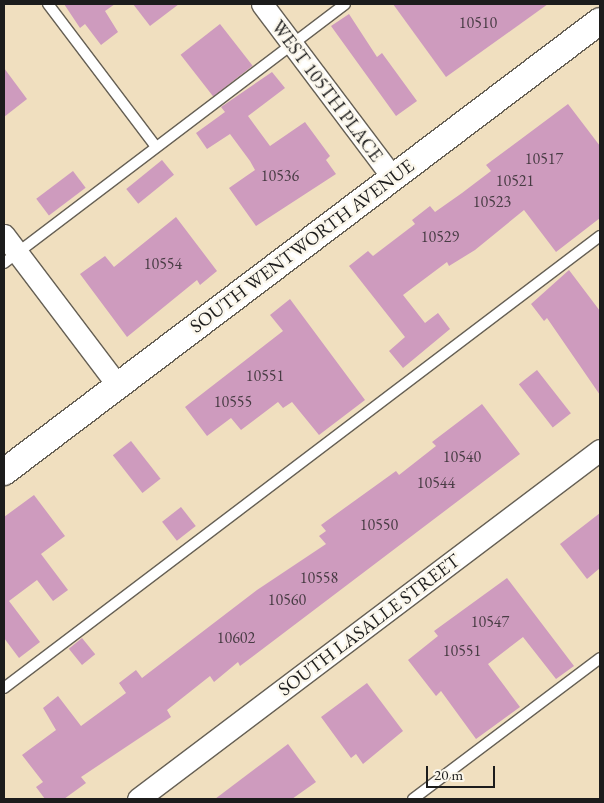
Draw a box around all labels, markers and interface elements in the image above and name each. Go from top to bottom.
house number: 10510 [459,13,497,33]
street label: WEST 105TH PLACE [266,16,388,166]
house number: 10517 [525,149,563,169]
street label: SOUTH WENTWORTH AVENUE [186,154,418,338]
house number: 10536 [261,166,299,186]
house number: 10521 [496,171,534,191]
house number: 10523 [473,192,511,212]
house number: 10529 [421,227,459,247]
house number: 10554 [144,254,182,274]
house number: 10551 [246,366,284,386]
house number: 10555 [214,392,252,412]
house number: 10540 [443,447,481,467]
house number: 10544 [417,473,455,493]
house number: 10550 [360,515,398,535]
street label: SOUTH LASALLE STREET [274,549,464,701]
house number: 10558 [300,568,338,588]
house number: 10560 [268,590,306,610]
house number: 10547 [471,612,509,632]
house number: 10602 [217,628,255,648]
house number: 10551 [443,641,481,661]
scale bar [429,756,498,788]
text: 20 m [434,765,463,784]

